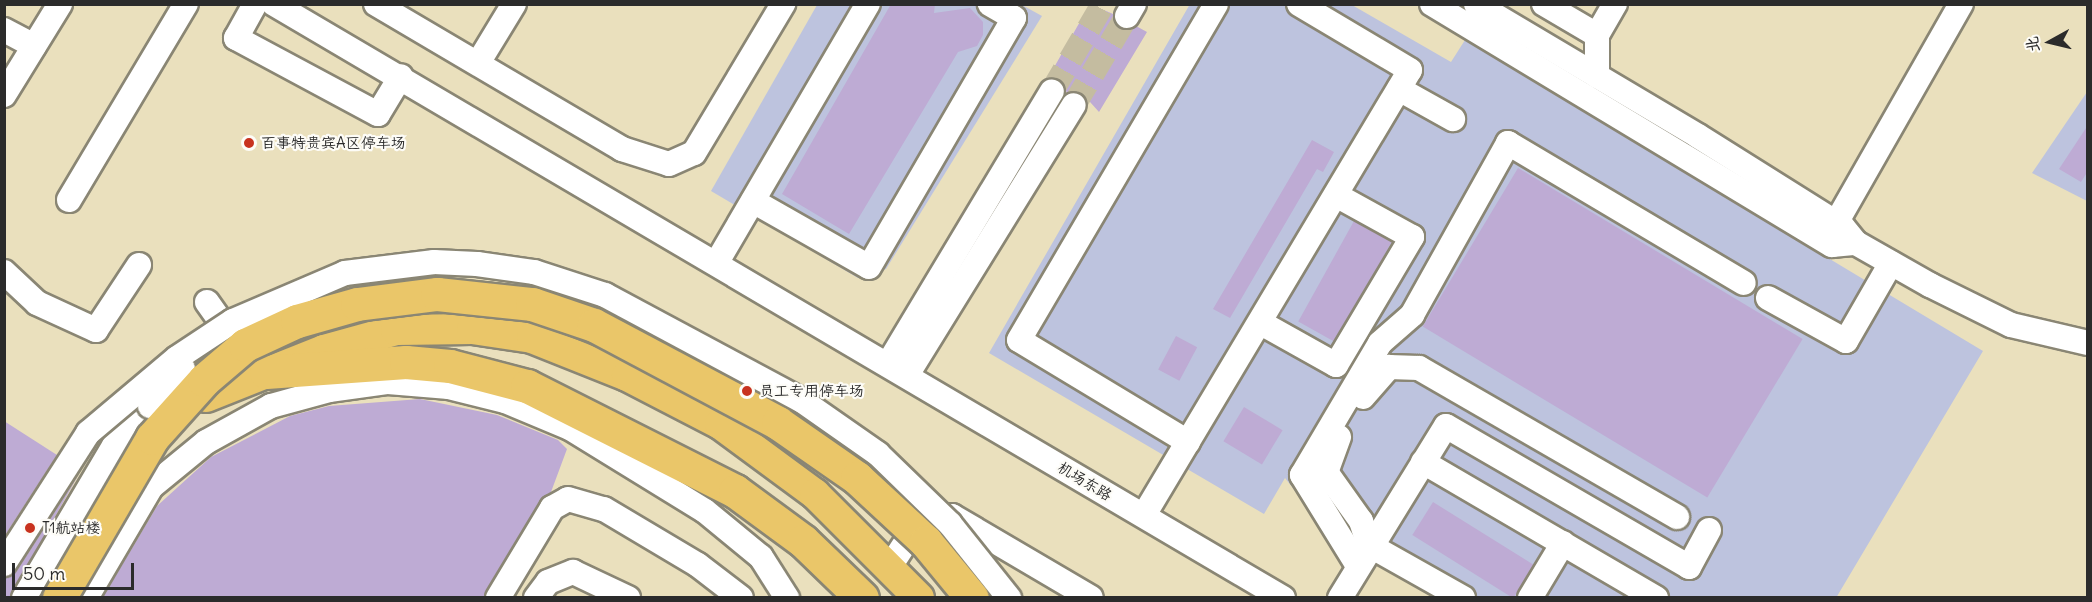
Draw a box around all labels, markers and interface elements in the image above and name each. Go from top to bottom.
north arrow [2020,12,2080,72]
text: 北 [2021,35,2043,54]
place label: 百事特贵宾A区停车场 [261,134,406,152]
marker: 百事特贵宾A区停车场 [242,136,256,150]
place label: 员工专用停车场 [759,382,864,400]
marker: 员工专用停车场 [740,384,754,398]
street label: 机场东路 [1055,458,1115,504]
place label: T1航站楼 [42,519,100,537]
marker: T1航站楼 [23,521,37,535]
scale bar [15,551,136,589]
text: 50 m [23,562,65,585]

